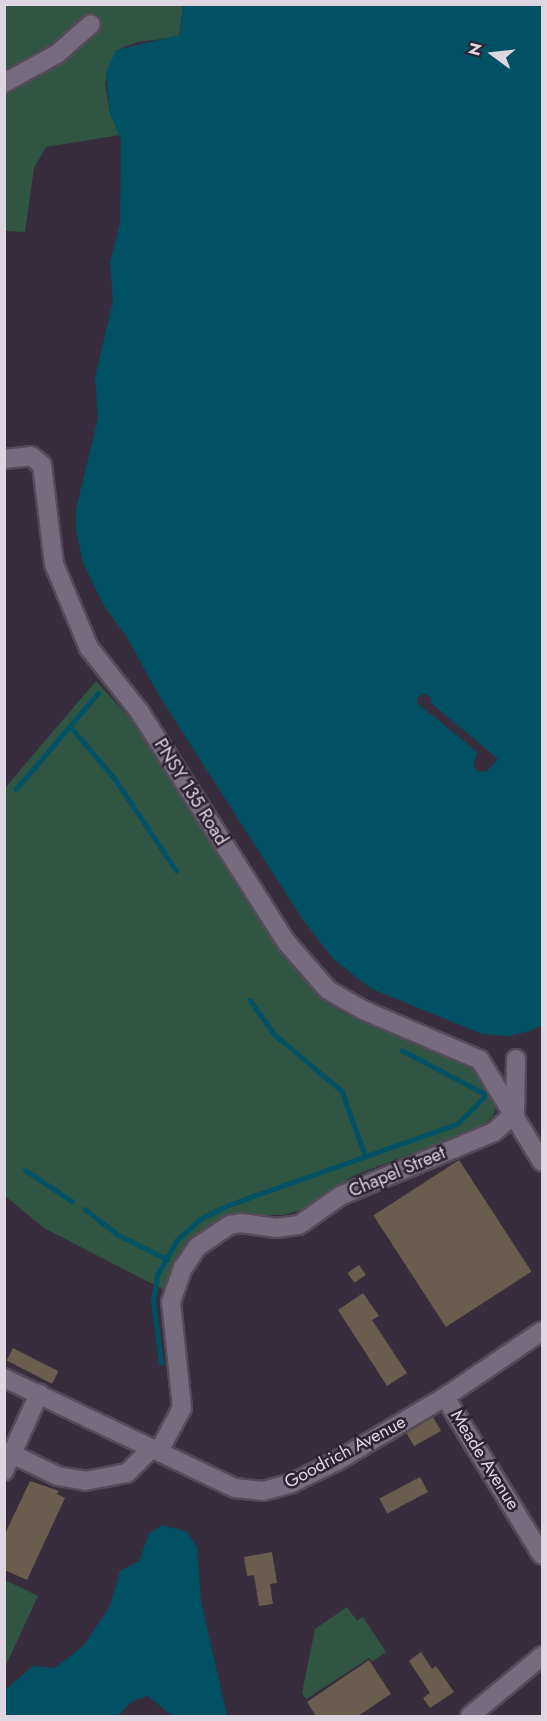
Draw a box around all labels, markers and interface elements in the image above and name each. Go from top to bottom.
north arrow [463,24,523,84]
text: N [462,40,488,58]
street label: PNSY 135 Road [150,735,232,849]
street label: Chapel Street [346,1142,448,1202]
street label: Meade Avenue [446,1406,524,1514]
street label: Goodrich Avenue [281,1411,409,1493]

